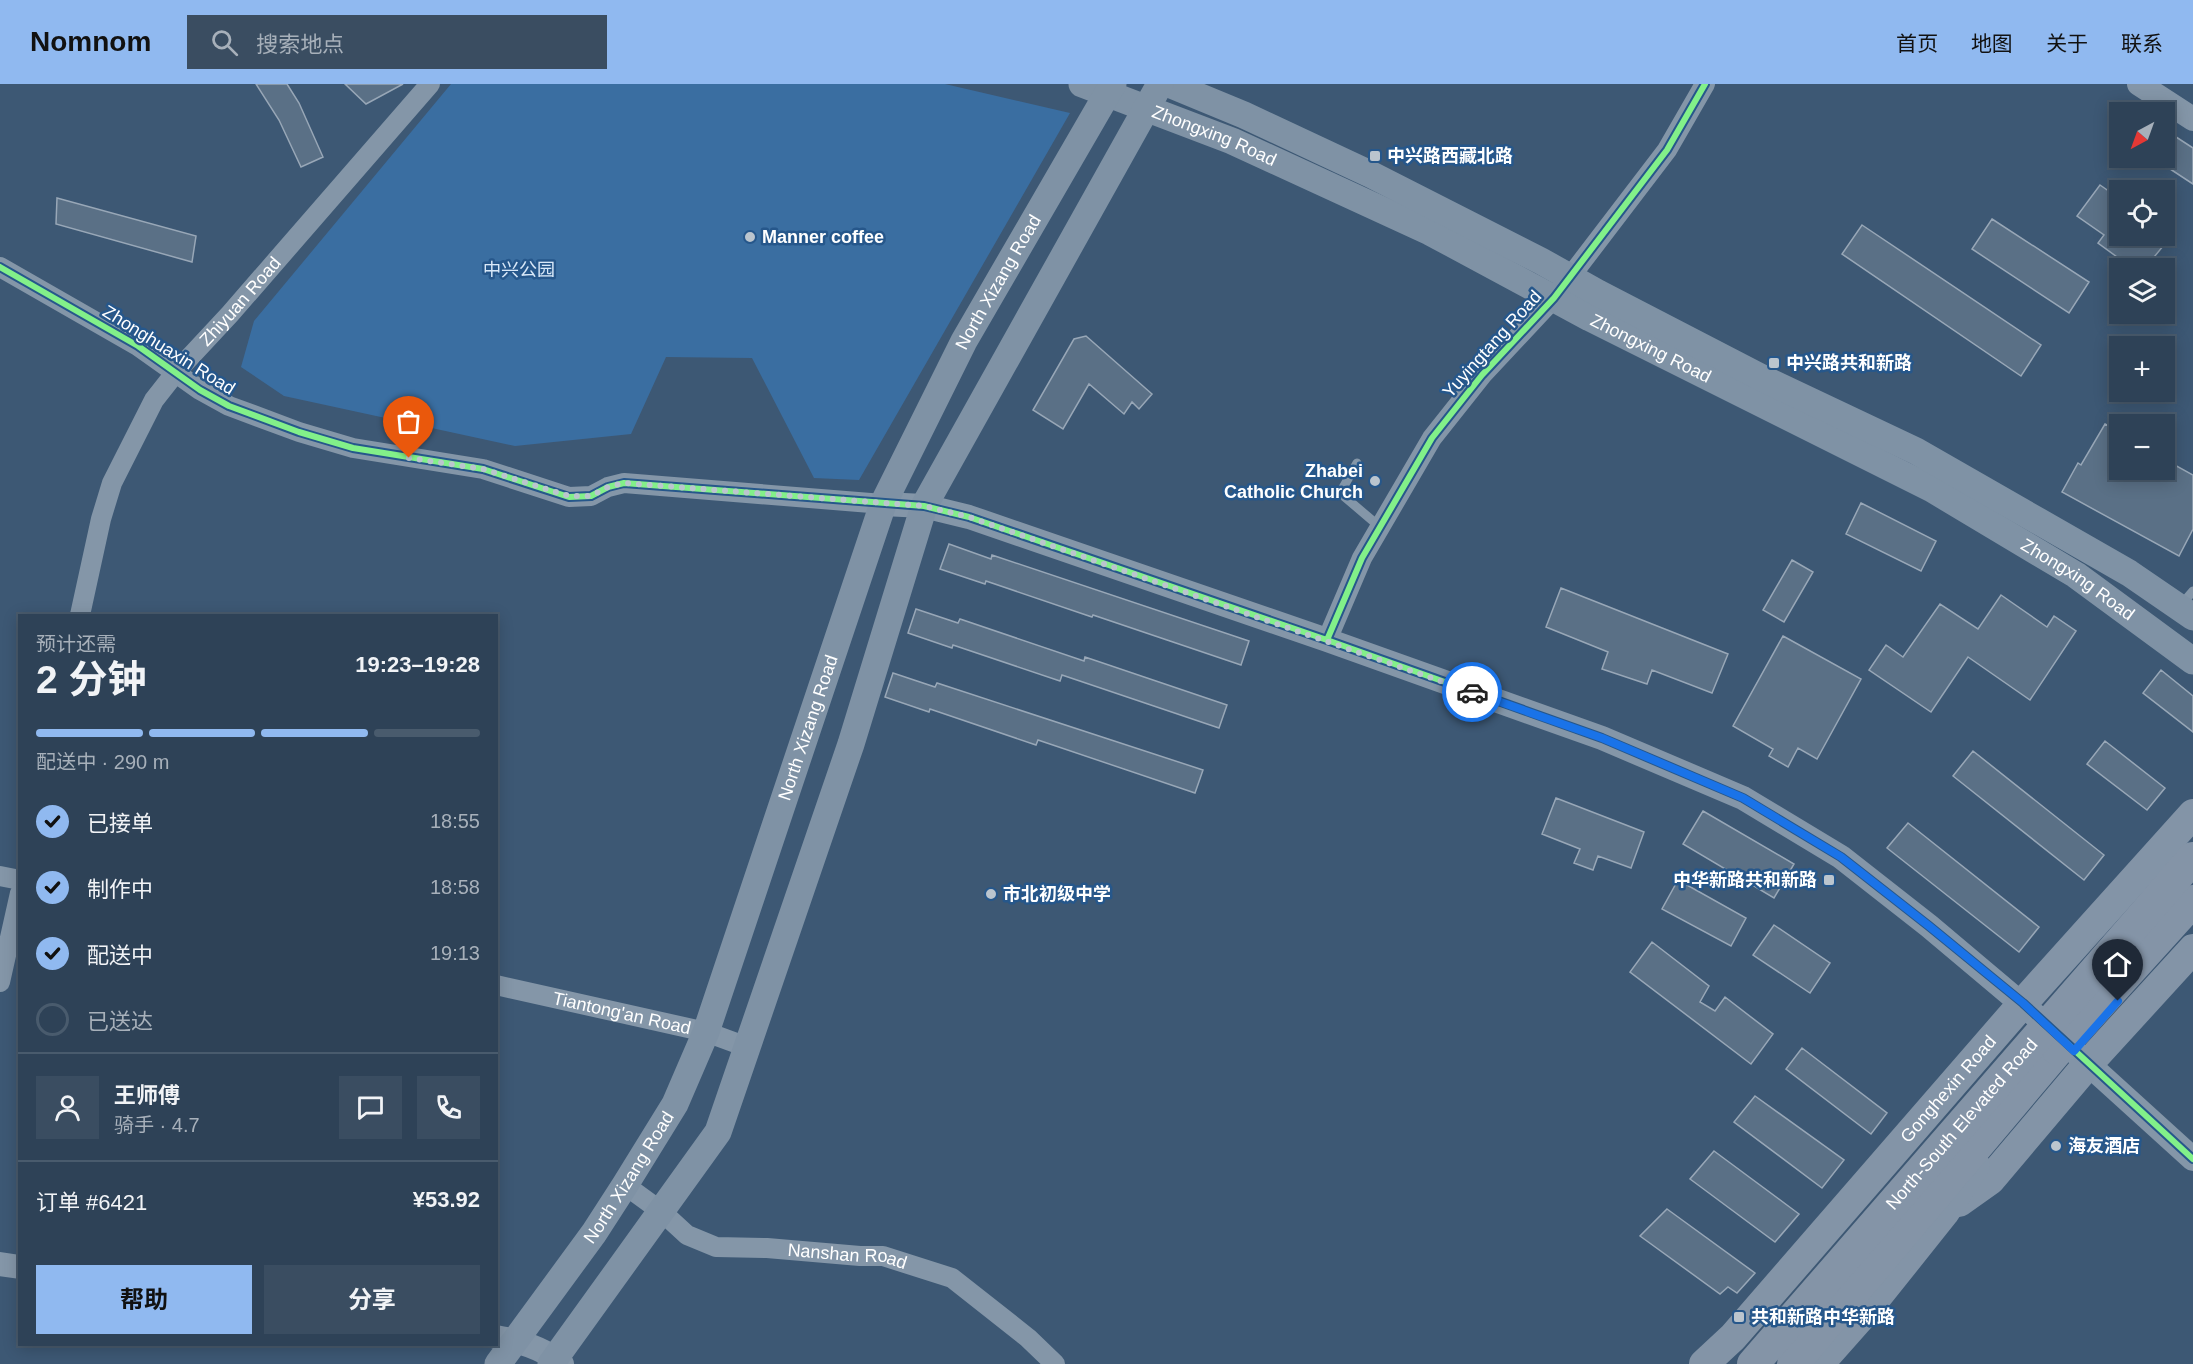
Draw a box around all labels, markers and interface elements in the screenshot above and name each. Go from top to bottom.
search box [187,15,607,69]
text: Nomnom [30,26,151,57]
icon: search [208,26,241,59]
text: 搜索地点 [256,32,344,57]
text: 首页 [1896,32,1938,55]
text: 地图 [1971,32,2013,55]
text: 关于 [2046,32,2088,55]
text: 联系 [2121,32,2163,55]
street label: Zhongxing Road [1149,102,1279,170]
north arrow [2109,102,2175,168]
map controls [2109,102,2175,480]
place label: 中兴路西藏北路 [1387,146,1513,166]
marker: 中兴路西藏北路 [1368,149,1382,163]
button: locate [2109,180,2175,246]
street label: North Xizang Road [951,211,1045,353]
place label: Manner coffee [762,227,884,247]
marker: Manner coffee [743,230,757,244]
street label: Zhiyuan Road [196,253,285,350]
button: layers [2109,258,2175,324]
park label: 中兴公园 [483,260,555,280]
street label: Yuyingtang Road [1439,286,1545,402]
street label: Zhonghuaxin Road [99,301,239,399]
street label: Zhongxing Road [1587,310,1714,387]
button: + [2109,336,2175,402]
place label: 中兴路共和新路 [1786,353,1912,373]
marker: 中兴路共和新路 [1767,356,1781,370]
pin [383,396,434,458]
icon: bag [392,405,425,438]
button: − [2109,414,2175,480]
place label: Zhabei Catholic Church [1224,461,1363,502]
marker: Zhabei Catholic Church [1368,474,1382,488]
street label: Zhongxing Road [2017,535,2138,624]
text: 预计还需 [36,633,116,655]
text: 19:23–19:28 [355,652,480,677]
street label: North Xizang Road [774,652,842,803]
text: 2 分钟 [36,658,147,701]
courier [1442,662,1502,722]
icon: car [1456,676,1489,709]
text: 配送中 · 290 m [36,751,169,773]
icon: check [36,805,69,838]
text: 18:55 [430,810,480,832]
text: 已接单 [87,811,153,836]
place label: 中华新路共和新路 [1673,870,1817,890]
icon: check [36,871,69,904]
marker: 中华新路共和新路 [1822,873,1836,887]
text: 18:58 [430,876,480,898]
text: 制作中 [87,877,153,902]
place label: 市北初级中学 [1003,884,1111,904]
marker: 市北初级中学 [984,887,998,901]
icon: check [36,937,69,970]
pin [2092,939,2143,1001]
text: 19:13 [430,942,480,964]
text: 配送中 [87,943,153,968]
icon: home [2101,948,2134,981]
street label: Tiantong'an Road [551,988,693,1038]
text: 已送达 [87,1009,153,1034]
street label: Gonghexin Road [1896,1031,2000,1147]
street label: North-South Elevated Road [1882,1034,2041,1214]
button: person [36,1076,99,1139]
button: chat [339,1076,402,1139]
button: phone [417,1076,480,1139]
text: 王师傅 [114,1083,180,1108]
street label: North Xizang Road [580,1108,678,1247]
text: 骑手 · 4.7 [114,1114,200,1136]
place label: 海友酒店 [2068,1136,2140,1156]
marker: 海友酒店 [2049,1139,2063,1153]
text: ¥53.92 [413,1187,480,1212]
text: 订单 #6421 [36,1190,147,1215]
street label: Nanshan Road [787,1240,909,1273]
button: 帮助 [36,1265,252,1334]
button: 分享 [264,1265,480,1334]
place label: 共和新路中华新路 [1751,1307,1895,1327]
marker: 共和新路中华新路 [1732,1310,1746,1324]

